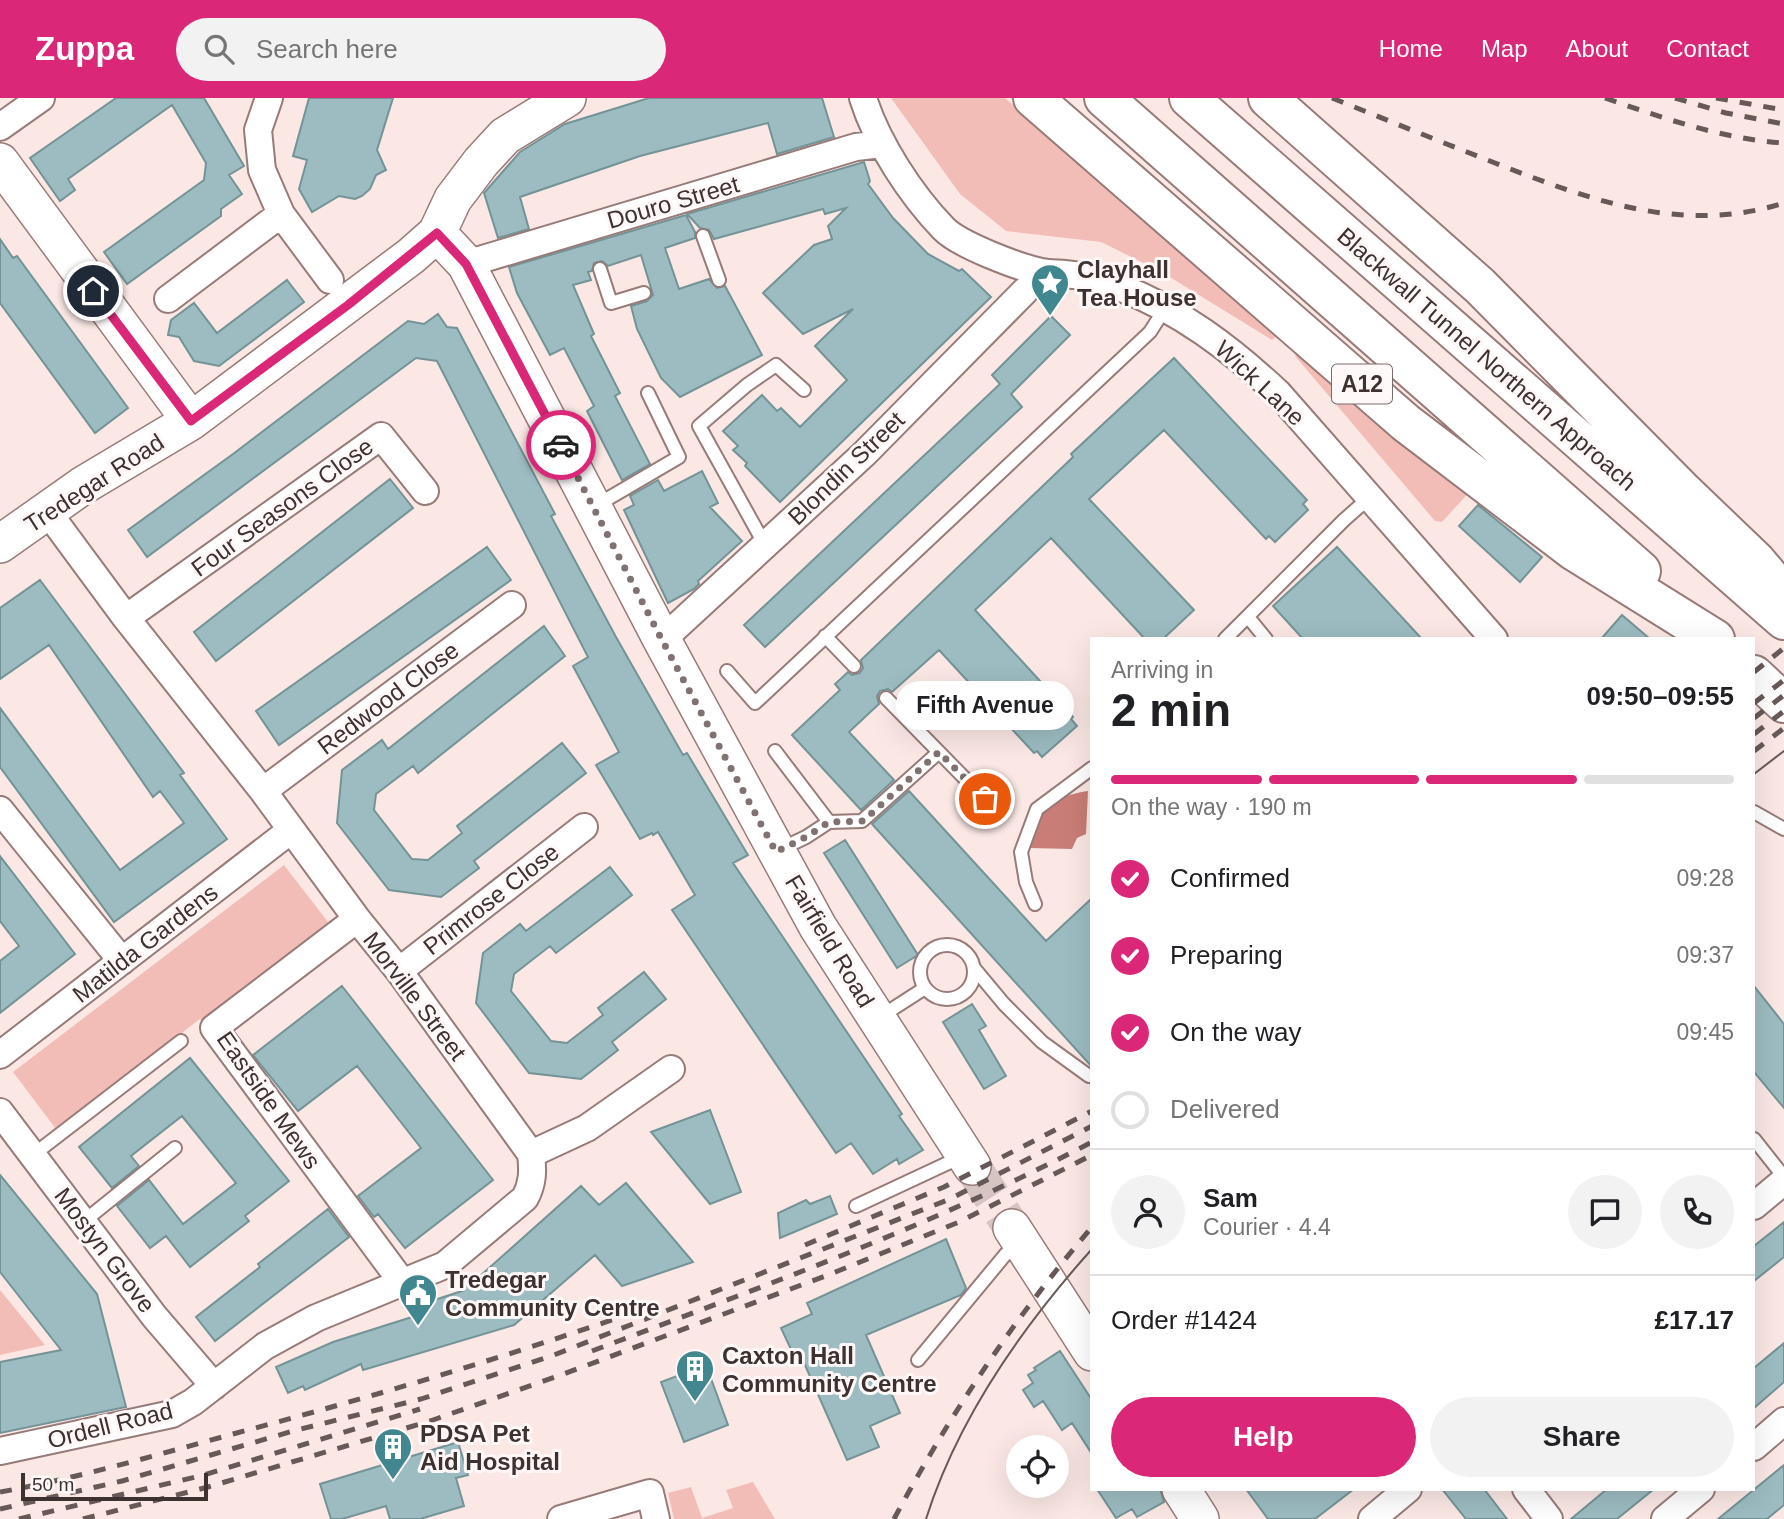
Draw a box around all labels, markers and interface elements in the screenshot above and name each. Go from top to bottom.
search box [176,18,666,81]
text: Zuppa [35,30,134,67]
icon: search [200,30,238,68]
text: Search here [256,34,398,64]
text: Home [1379,35,1443,62]
text: Map [1481,35,1528,62]
text: About [1566,35,1628,62]
text: Contact [1666,35,1749,62]
street label: Douro Street [604,170,742,234]
street label: Blackwall Tunnel Northern Approach [1332,222,1642,496]
place label: Clayhall Tea House [1077,256,1197,311]
pin [63,261,123,321]
place icon: Clayhall Tea House [1029,262,1071,317]
icon: home [74,272,112,310]
street label: Wick Lane [1210,335,1310,431]
road number: A12 [1332,364,1392,404]
street label: Blondin Street [782,406,910,530]
courier [526,410,596,480]
icon: car [542,426,580,464]
street label: Tredegar Road [19,428,169,538]
street label: Four Seasons Close [186,432,378,582]
street label: Redwood Close [312,636,464,760]
text: Arriving in [1111,657,1213,683]
callout: Fifth Avenue [896,680,1074,729]
text: 09:50–09:55 [1587,681,1734,711]
text: 2 min [1111,684,1231,736]
text: Fifth Avenue [916,692,1054,718]
pin [955,769,1015,829]
icon: bag [966,780,1004,818]
text: On the way · 190 m [1111,794,1312,820]
street label: Primrose Close [418,838,564,960]
icon: check [1111,860,1149,898]
text: Confirmed [1170,863,1290,893]
text: 09:28 [1676,865,1734,891]
street label: Fairfield Road [780,870,880,1012]
street label: Matilda Gardens [67,878,223,1008]
street label: Morville Street [358,927,472,1066]
icon: check [1111,937,1149,975]
text: Preparing [1170,940,1283,970]
text: 09:37 [1676,942,1734,968]
icon: check [1111,1014,1149,1052]
text: On the way [1170,1017,1302,1047]
text: 09:45 [1676,1019,1734,1045]
street label: Eastside Mews [212,1026,326,1174]
text: Delivered [1170,1094,1280,1124]
button: person [1111,1175,1185,1249]
button: chat [1568,1175,1642,1249]
button: phone [1660,1175,1734,1249]
street label: Mostyn Grove [49,1182,161,1318]
text: Sam [1203,1183,1258,1213]
text: Courier · 4.4 [1203,1214,1331,1240]
place label: Tredegar Community Centre [445,1266,660,1321]
public building icon: Tredegar Community Centre [397,1272,439,1327]
text: Order #1424 [1111,1305,1257,1335]
text: £17.17 [1654,1305,1734,1335]
place label: Caxton Hall Community Centre [722,1342,937,1397]
building icon: Caxton Hall Community Centre [674,1348,716,1403]
street label: Ordell Road [45,1396,175,1454]
button: Help [1111,1397,1416,1477]
button: Share [1430,1397,1734,1477]
place label: PDSA Pet Aid Hospital [420,1420,560,1475]
building icon: PDSA Pet Aid Hospital [372,1426,414,1481]
map controls [1006,1435,1069,1498]
button: locate [1006,1435,1069,1498]
scale bar [21,1470,208,1502]
text: 50 m [32,1474,74,1495]

